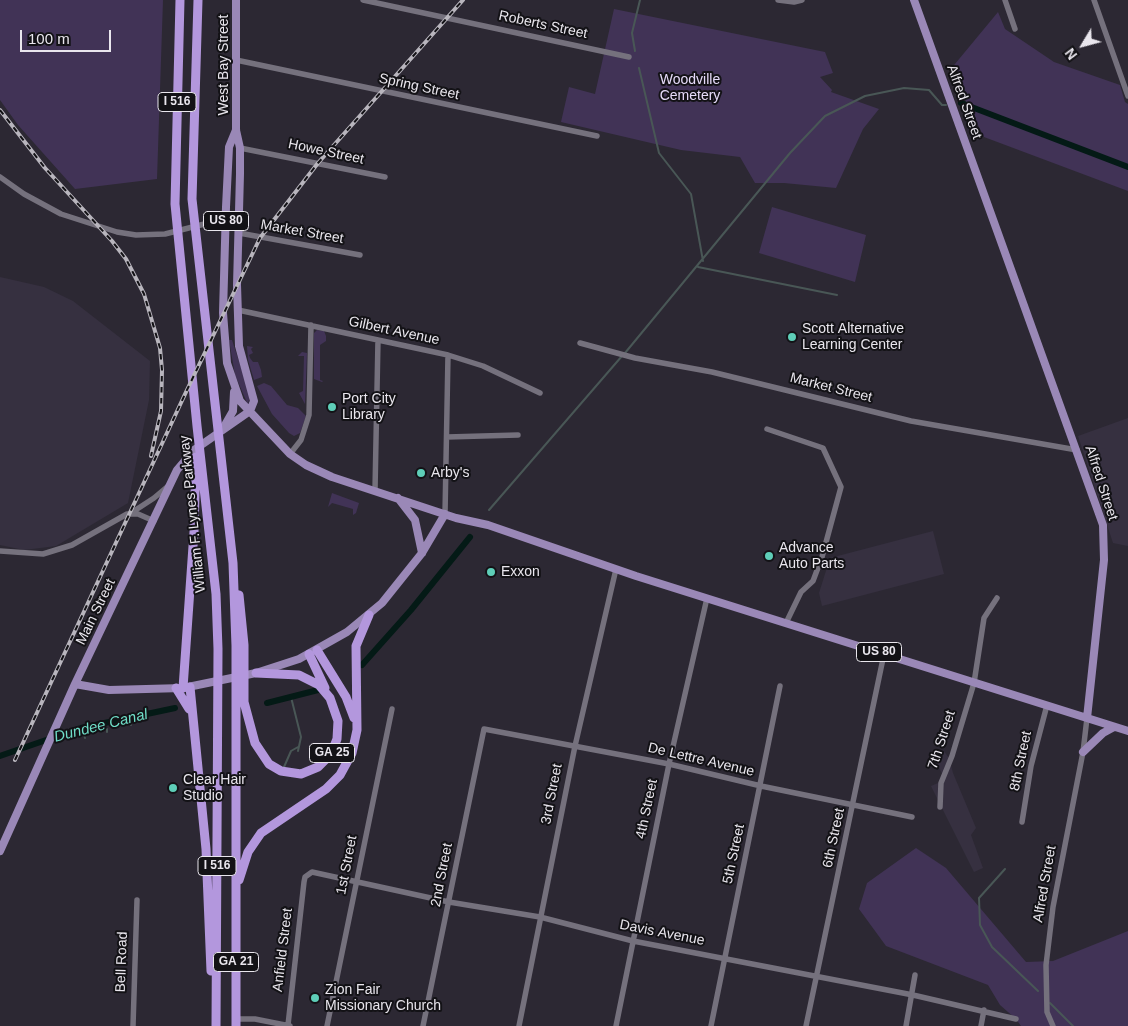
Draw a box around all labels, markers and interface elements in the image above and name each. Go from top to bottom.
street label: Roberts Street [497,7,589,43]
street label: West Bay Street [216,15,232,115]
scale bar [22,20,114,52]
north arrow [1058,20,1108,70]
text: 100 m [28,30,70,47]
text: N [1062,45,1080,63]
street label: Alfred Street [943,63,985,141]
street label: Spring Street [377,70,461,104]
park label: Woodville Cemetery [660,72,720,104]
road number: I 516 [158,92,196,111]
street label: Howe Street [287,136,365,168]
road number: US 80 [204,212,248,230]
street label: Market Street [259,216,345,248]
street label: Gilbert Avenue [347,313,441,349]
place label: Scott Alternative Learning Center [802,321,904,354]
marker: Scott Alternative Learning Center [786,331,798,343]
street label: Market Street [788,370,874,406]
place label: Port City Library [342,391,396,424]
marker: Port City Library [326,401,338,413]
street label: William F. Lynes Parkway [176,434,210,594]
street label: Alfred Street [1081,443,1121,523]
place label: Arby's [431,465,469,481]
marker: Arby's [415,467,427,479]
place label: Advance Auto Parts [779,540,844,572]
marker: Advance Auto Parts [763,550,775,562]
place label: Exxon [501,564,540,580]
marker: Exxon [485,566,497,578]
street label: Main Street [73,576,119,648]
road number: US 80 [856,642,902,662]
water label: Dundee Canal [52,706,150,746]
street label: 7th Street [925,709,959,771]
street label: 8th Street [1006,730,1036,792]
street label: De Lettre Avenue [646,740,756,780]
road number: GA 25 [310,744,354,762]
street label: 3rd Street [538,762,566,826]
place label: Clear Hair Studio [183,772,246,804]
street label: 4th Street [632,778,662,840]
marker: Clear Hair Studio [167,782,179,794]
street label: 6th Street [819,807,849,869]
street label: 5th Street [719,823,749,885]
street label: 1st Street [333,834,361,896]
street label: 2nd Street [428,842,456,908]
street label: Alfred Street [1030,844,1060,924]
road number: I 516 [198,856,236,876]
street label: Anfield Street [270,907,296,993]
street label: Davis Avenue [618,917,706,949]
street label: Bell Road [113,931,131,993]
road number: GA 21 [214,952,258,972]
place label: Zion Fair Missionary Church [325,982,441,1014]
marker: Zion Fair Missionary Church [309,992,321,1004]

